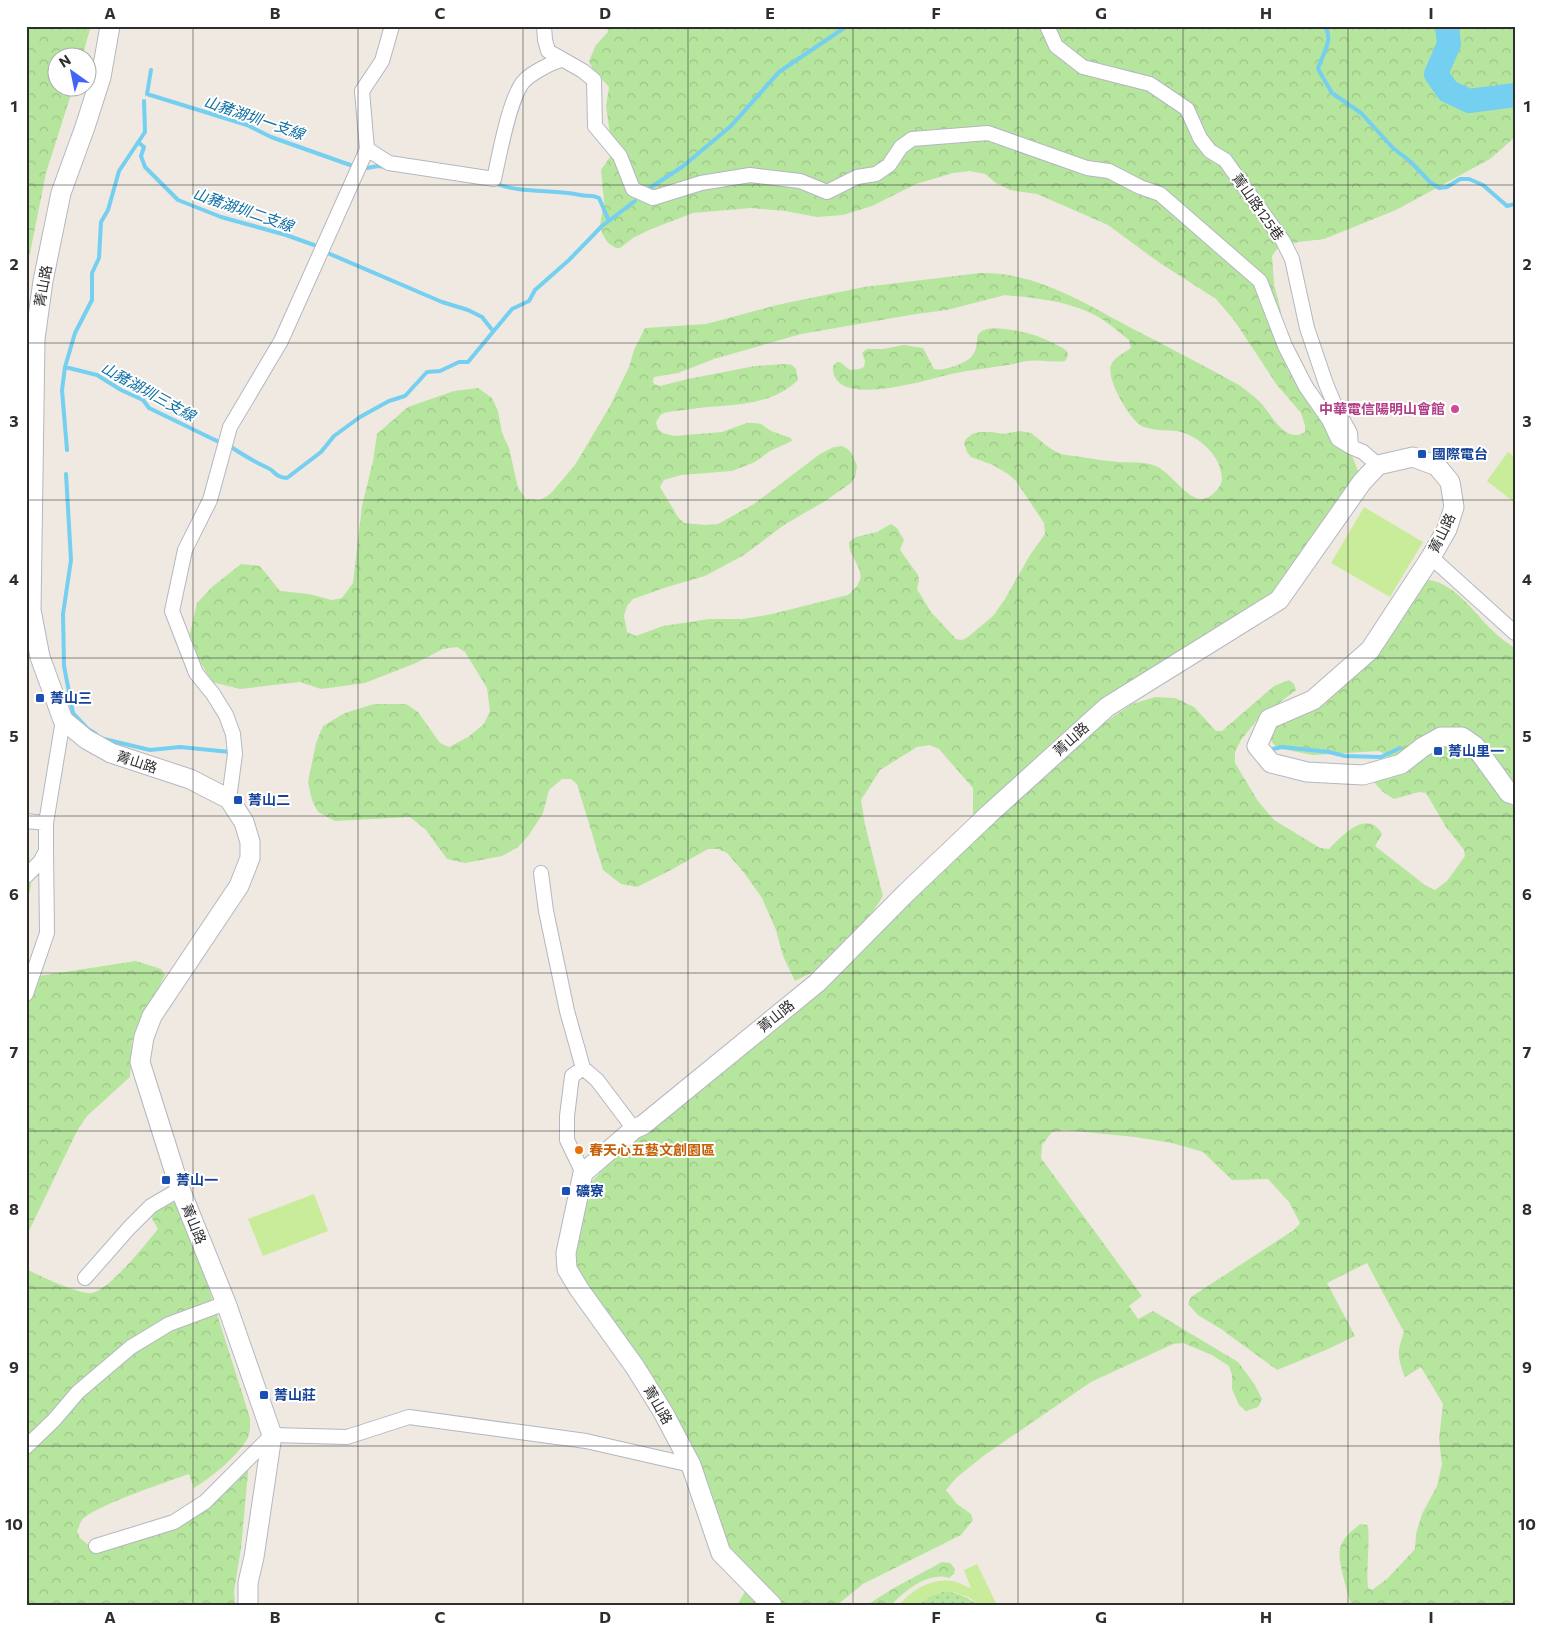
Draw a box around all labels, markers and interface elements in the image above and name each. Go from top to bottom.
text: A [104,3,116,22]
text: B [270,3,281,22]
text: C [435,3,446,22]
text: D [599,3,611,22]
text: E [765,3,775,22]
text: F [931,3,941,22]
text: G [1095,3,1107,22]
text: H [1260,3,1272,22]
text: I [1428,3,1434,22]
north arrow [48,48,98,98]
text: N [56,51,74,71]
water label: 山豬湖圳一支線 [202,91,309,143]
text: 1 [10,96,18,115]
text: 1 [1523,96,1531,115]
street label: 菁山路125巷 [1229,170,1288,243]
water label: 山豬湖圳二支線 [191,183,298,235]
text: 2 [9,254,19,273]
text: 2 [1522,254,1532,273]
street label: 菁山路 [30,264,55,308]
water label: 山豬湖圳三支線 [98,358,201,425]
place label: 中華電信陽明山會館 [1319,400,1445,417]
marker: 中華電信陽明山會館 [1449,403,1461,415]
text: 3 [9,411,19,430]
text: 3 [1522,411,1532,430]
place label: 國際電台 [1432,445,1488,462]
marker: 國際電台 [1416,448,1428,460]
street label: 菁山路 [1425,510,1458,555]
text: 4 [9,569,19,588]
text: 4 [1522,569,1532,588]
place label: 菁山三 [50,689,92,706]
marker: 菁山三 [34,692,46,704]
street label: 菁山路 [1049,718,1092,759]
text: 5 [9,726,19,745]
text: 5 [1522,726,1532,745]
place label: 菁山里一 [1448,742,1504,759]
marker: 菁山里一 [1432,745,1444,757]
street label: 菁山路 [115,747,160,776]
place label: 菁山二 [248,791,290,808]
marker: 菁山二 [232,794,244,806]
text: 6 [9,884,19,903]
text: 6 [1522,884,1532,903]
street label: 菁山路 [754,996,797,1035]
text: 7 [10,1042,19,1061]
text: 7 [1523,1042,1532,1061]
place label: 春天心五藝文創園區 [589,1141,715,1158]
marker: 春天心五藝文創園區 [573,1144,585,1156]
place label: 菁山一 [176,1171,218,1188]
marker: 菁山一 [160,1174,172,1186]
place label: 礦寮 [576,1182,604,1199]
marker: 礦寮 [560,1185,572,1197]
text: 8 [9,1199,19,1218]
text: 8 [1522,1199,1532,1218]
street label: 菁山路 [179,1201,210,1246]
text: 9 [9,1357,19,1376]
text: 9 [1522,1357,1532,1376]
street label: 菁山路 [641,1382,676,1427]
place label: 菁山莊 [274,1386,316,1403]
marker: 菁山莊 [258,1389,270,1401]
text: 10 [5,1514,23,1533]
text: 10 [1518,1514,1536,1533]
text: A [104,1607,116,1626]
text: B [270,1607,281,1626]
text: C [435,1607,446,1626]
text: D [599,1607,611,1626]
text: E [765,1607,775,1626]
text: F [931,1607,941,1626]
text: G [1095,1607,1107,1626]
text: H [1260,1607,1272,1626]
text: I [1428,1607,1434,1626]

